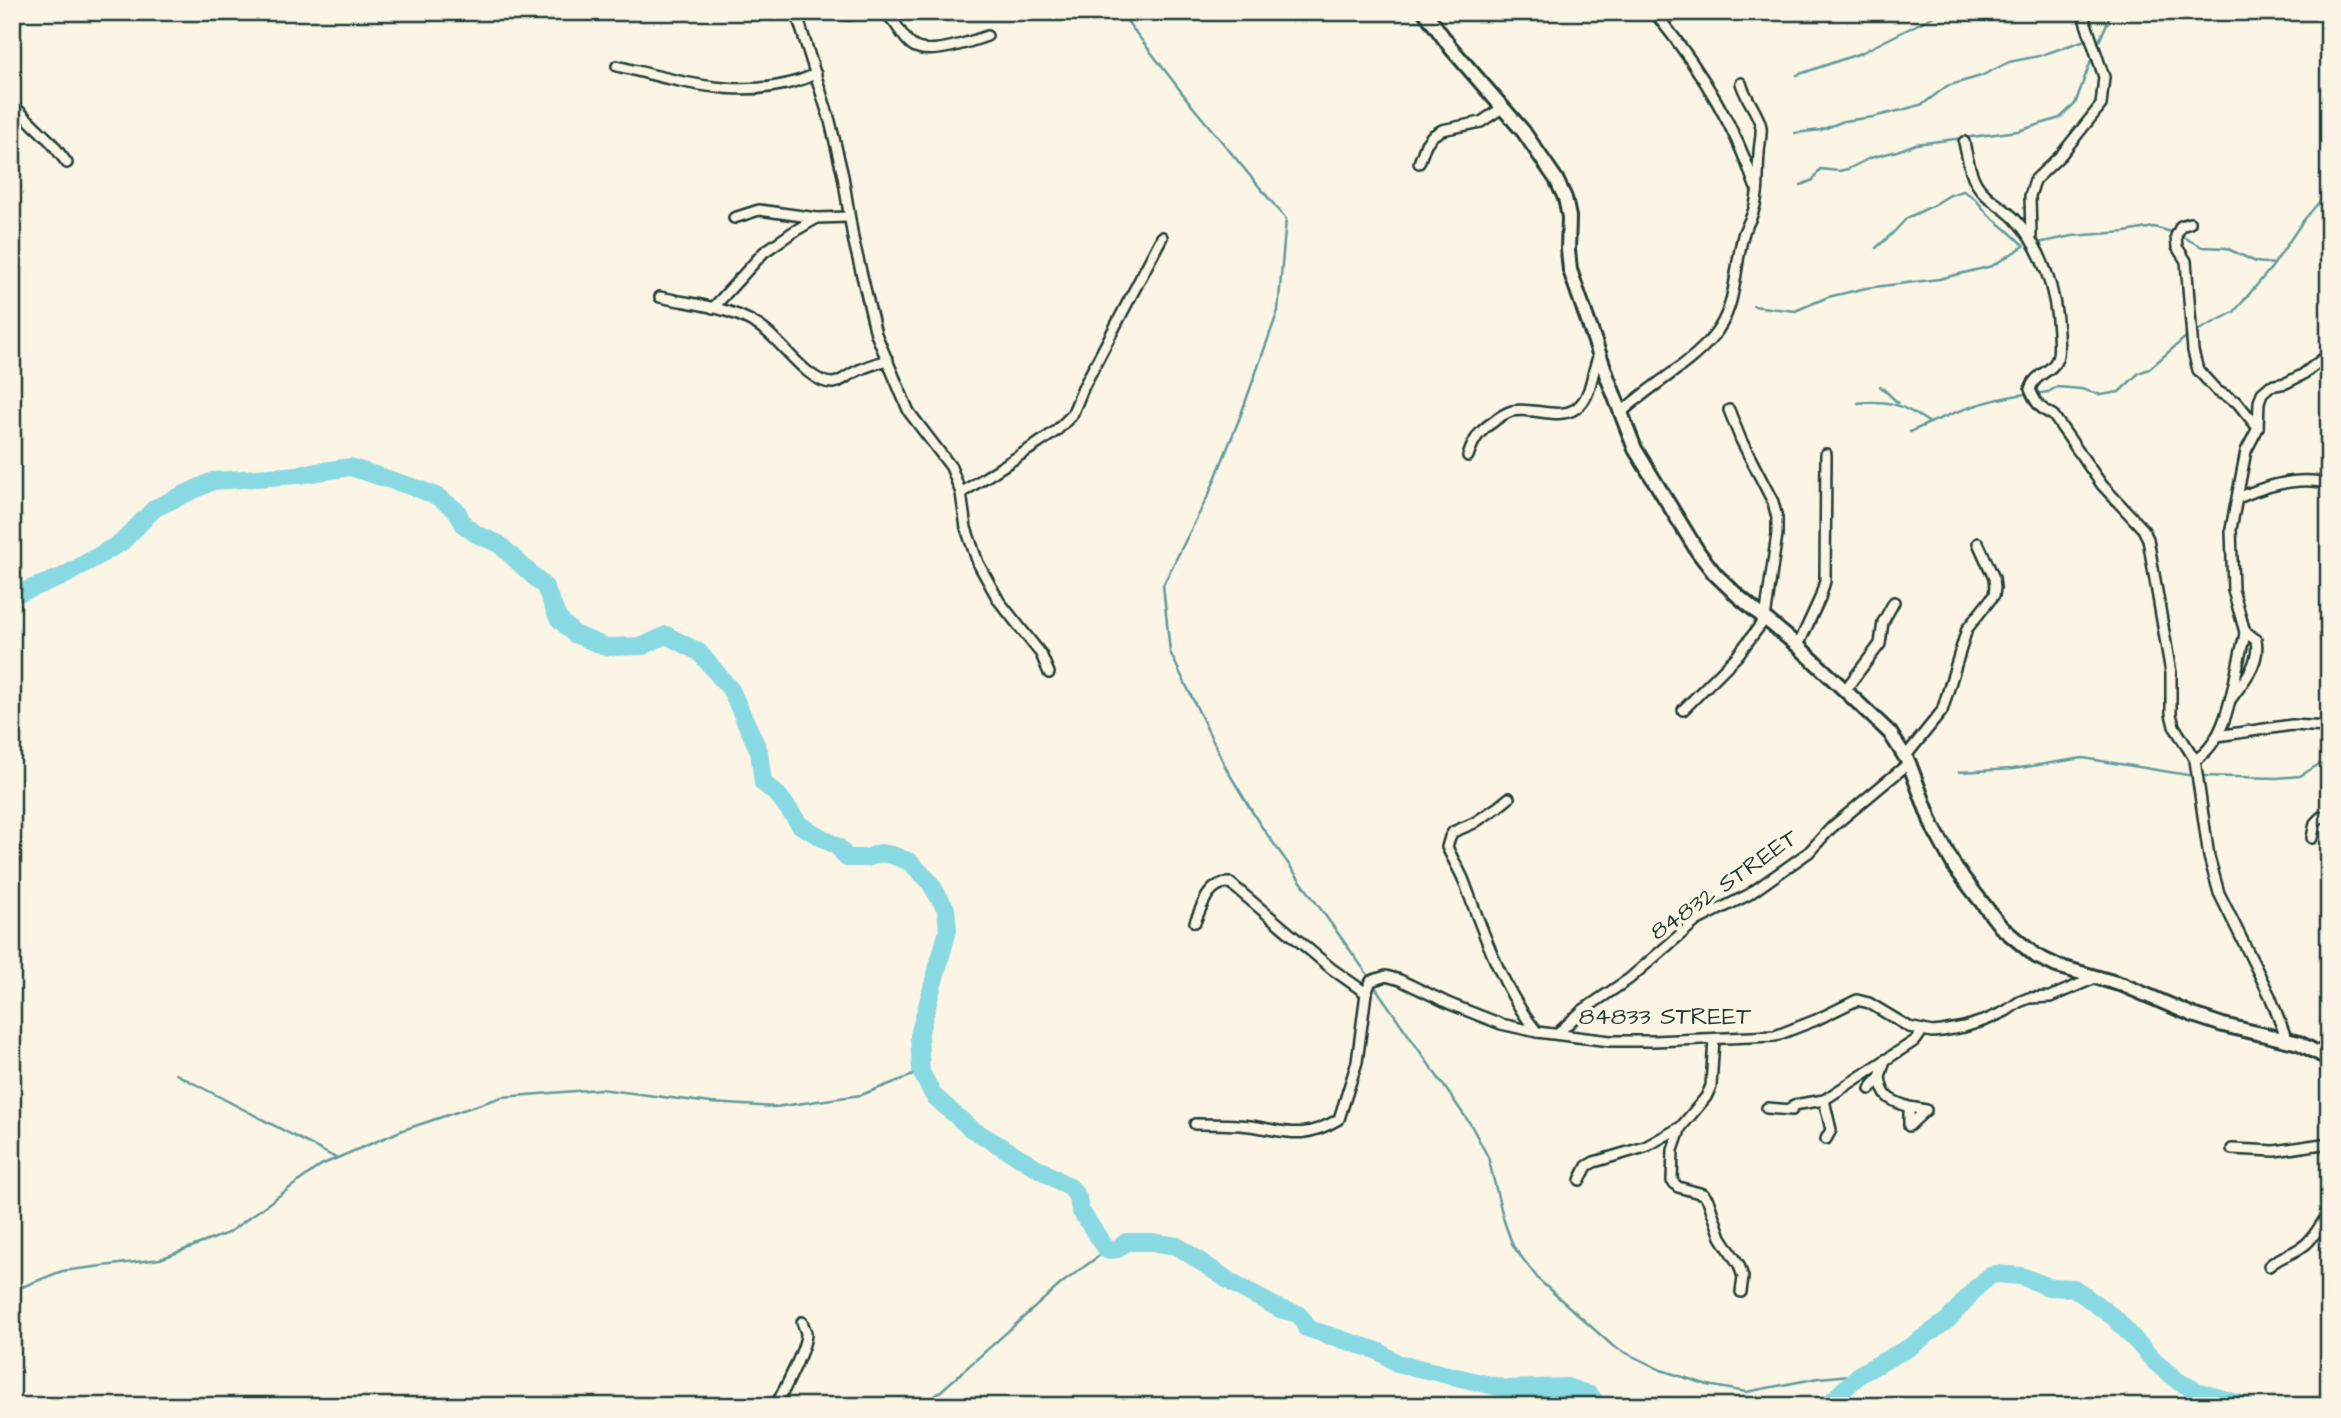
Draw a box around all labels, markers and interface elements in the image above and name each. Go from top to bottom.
street label: 84832 STREET [1643,821,1805,949]
street label: 84833 STREET [1579,1000,1751,1034]

